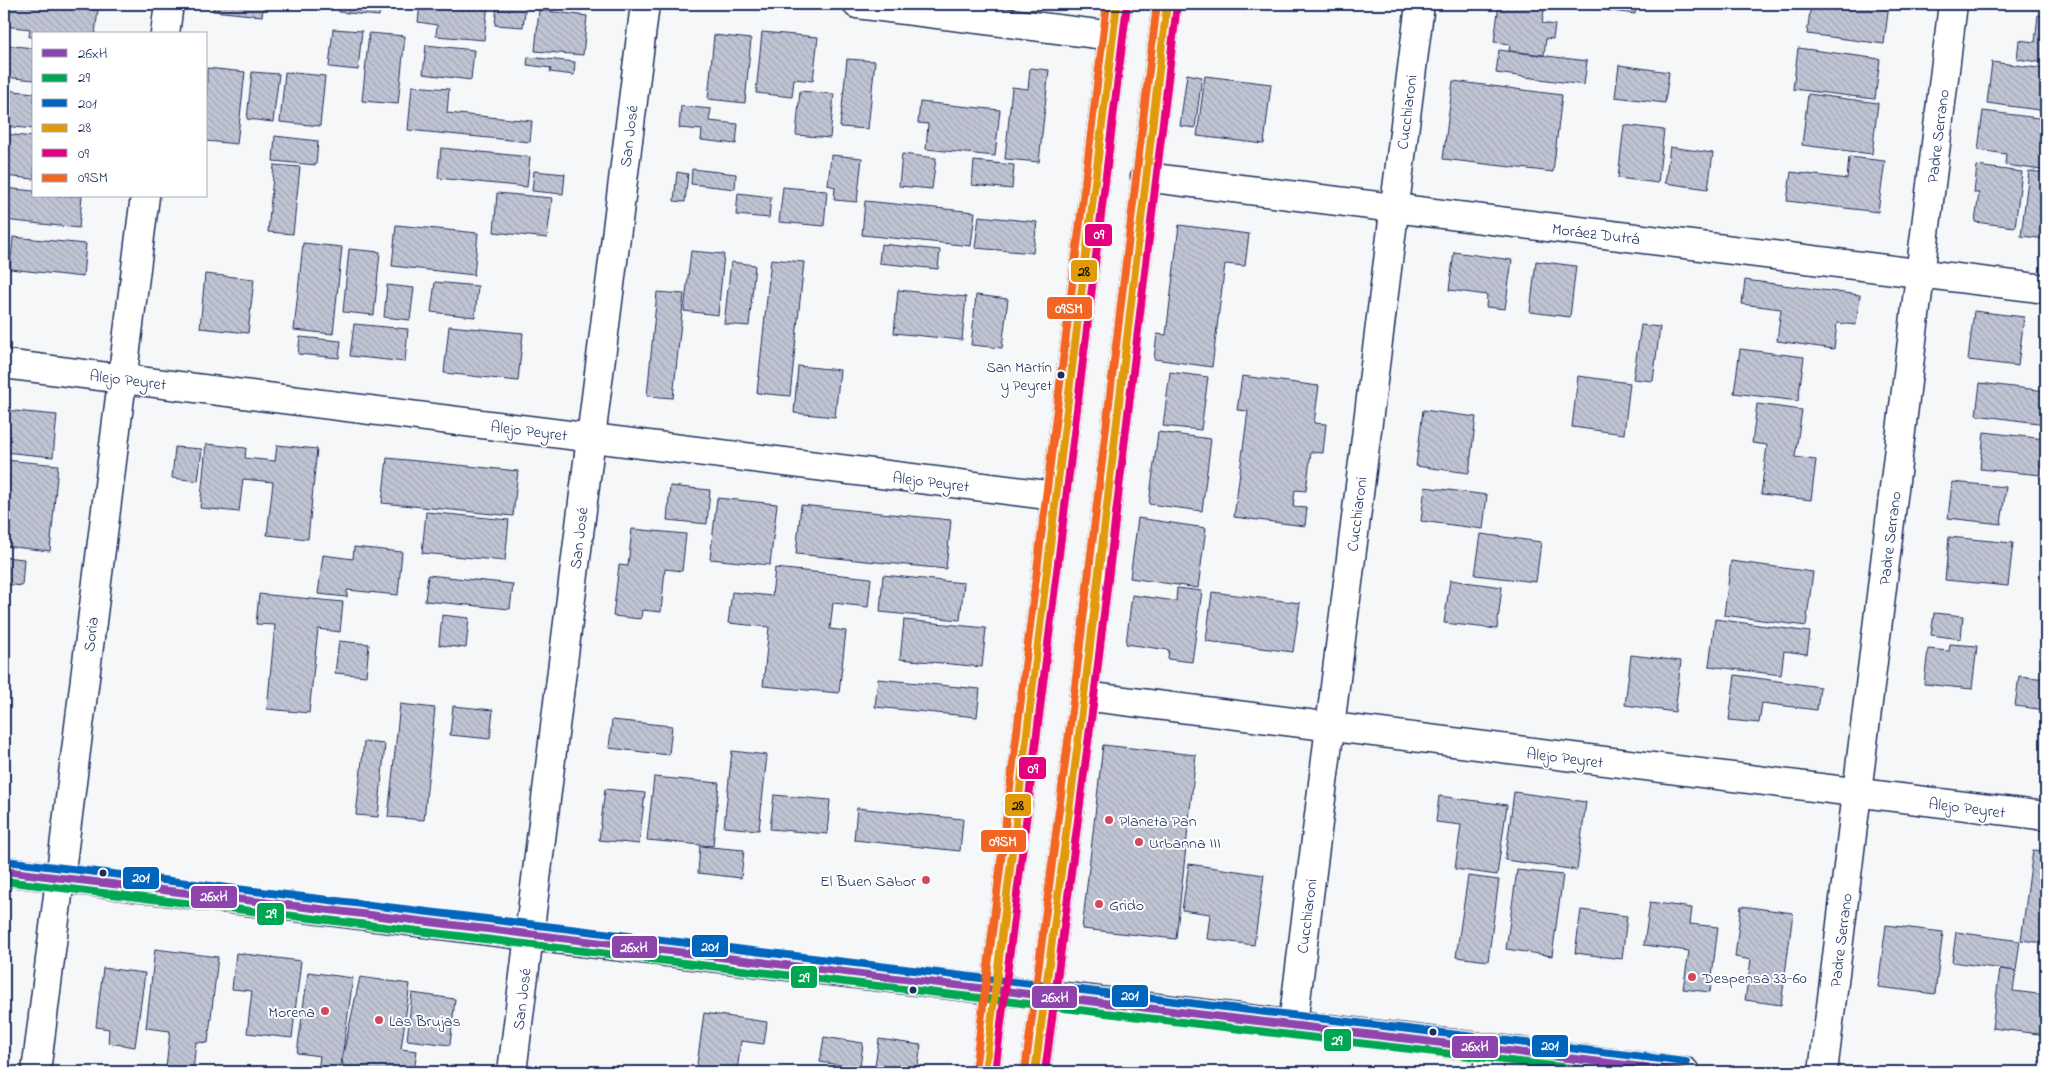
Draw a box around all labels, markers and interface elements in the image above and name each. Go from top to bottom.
legend [32,32,208,198]
text: 26xH [78,43,108,65]
text: 29 [78,67,90,89]
street label: Cucchiaroni [1391,73,1424,151]
street label: Padre Serrano [1921,88,1957,184]
text: 201 [78,93,97,115]
street label: San José [614,103,646,169]
text: 28 [78,117,91,139]
text: 09 [78,143,89,165]
text: 09SM [78,167,108,189]
street label: Moráez Dutrá [1550,218,1641,252]
line badge: 09 [1084,223,1113,247]
text: 09 [1093,225,1105,246]
line badge: 28 [1070,259,1098,283]
text: 28 [1077,262,1091,283]
line badge: 09SM [1046,296,1093,320]
text: 09SM [1054,299,1083,320]
place label: San Martín y Peyret [986,357,1052,398]
street label: Alejo Peyret [88,364,168,398]
marker: San Martín y Peyret [1056,370,1066,380]
street label: Alejo Peyret [489,415,569,449]
street label: Alejo Peyret [891,466,971,500]
street label: Cucchiaroni [1341,475,1374,553]
street label: Padre Serrano [1873,490,1909,586]
street label: San José [564,505,596,571]
street label: Soria [78,615,106,653]
street label: Alejo Peyret [1525,742,1605,776]
line badge: 09 [1018,756,1047,780]
text: 09 [1027,759,1039,780]
street label: Alejo Peyret [1927,792,2007,826]
line badge: 28 [1004,793,1032,817]
text: 28 [1011,796,1025,817]
place label: Planeta Pan [1119,810,1197,834]
marker: Planeta Pan [1103,814,1115,826]
line badge: 09SM [980,829,1027,853]
text: 09SM [988,832,1017,853]
place label: Urbanna III [1149,832,1221,856]
marker: Urbanna III [1133,836,1145,848]
line badge: 201 [122,866,160,890]
unlabelled marker [98,868,108,878]
text: 201 [131,868,150,889]
place label: El Buen Sabor [820,870,916,894]
marker: El Buen Sabor [920,874,932,886]
street label: Cucchiaroni [1291,877,1324,955]
line badge: 26xH [190,885,238,909]
text: 26xH [199,887,228,908]
street label: Padre Serrano [1824,892,1860,988]
place label: Grido [1109,894,1144,918]
marker: Grido [1093,898,1105,910]
line badge: 29 [256,902,285,926]
text: 29 [264,904,277,925]
line badge: 201 [691,934,729,958]
line badge: 26xH [611,935,658,959]
text: 201 [700,937,719,958]
text: 26xH [619,938,648,959]
line badge: 29 [790,965,818,989]
street label: San José [507,966,539,1032]
place label: Despensa 33-60 [1701,967,1807,991]
text: 29 [797,968,810,989]
marker: Despensa 33-60 [1686,971,1698,983]
line badge: 201 [1111,984,1149,1008]
unlabelled marker [908,985,918,995]
line badge: 26xH [1031,985,1078,1009]
text: 201 [1120,986,1139,1007]
text: 26xH [1040,988,1069,1009]
place label: Morena [268,1001,315,1025]
marker: Morena [319,1005,331,1017]
place label: Las Brujas [389,1010,461,1034]
marker: Las Brujas [373,1014,385,1026]
unlabelled marker [1428,1027,1438,1037]
line badge: 29 [1323,1028,1352,1052]
text: 29 [1330,1031,1343,1052]
line badge: 201 [1531,1034,1569,1058]
line badge: 26xH [1451,1035,1499,1059]
text: 201 [1540,1036,1559,1057]
text: 26xH [1460,1037,1489,1058]

